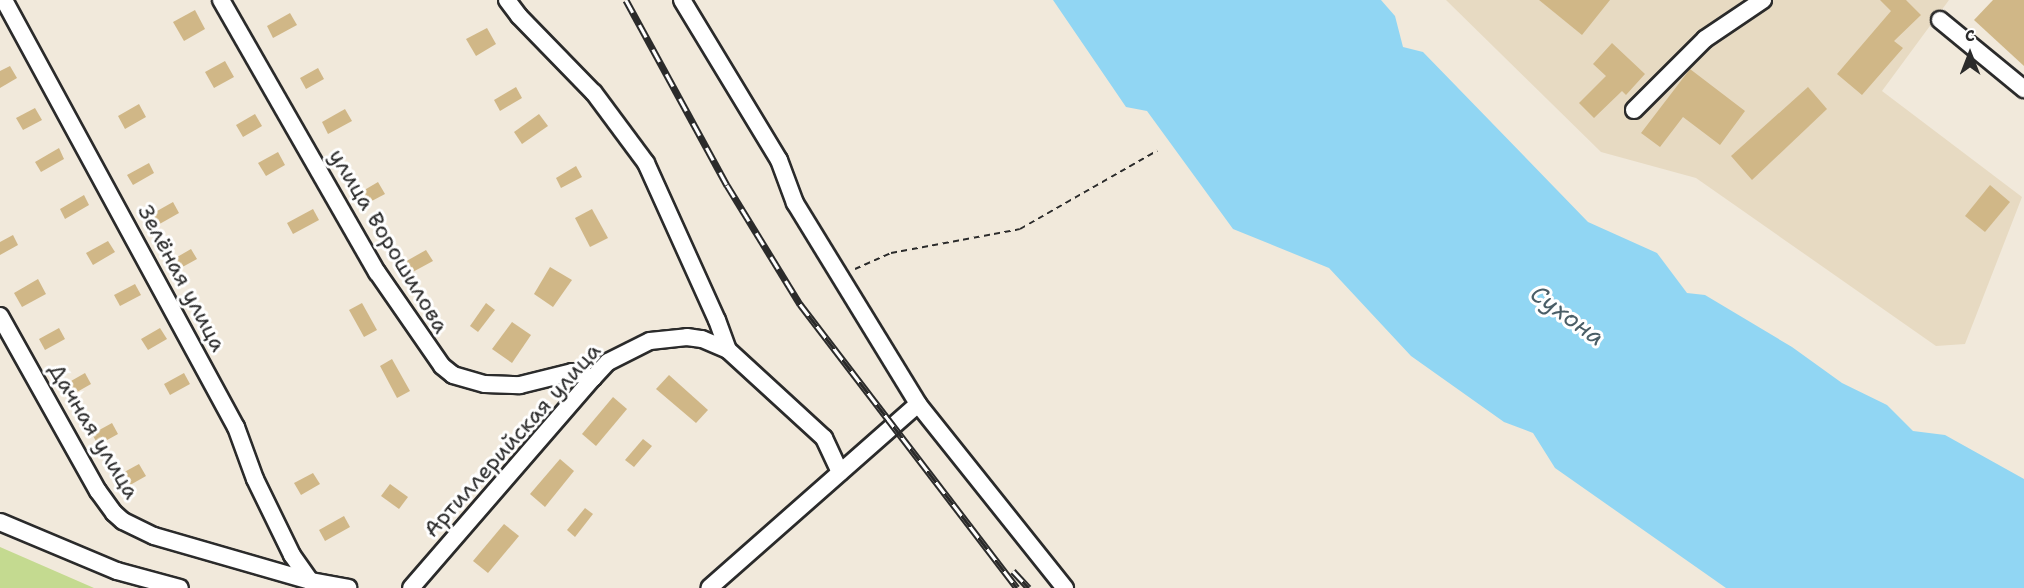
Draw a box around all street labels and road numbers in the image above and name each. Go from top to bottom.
street label: улица Ворошилова [324,144,454,338]
street label: Зелёная улица [132,200,232,356]
street label: Артиллерийская улица [418,338,606,542]
street label: Дачная улица [43,358,145,504]

